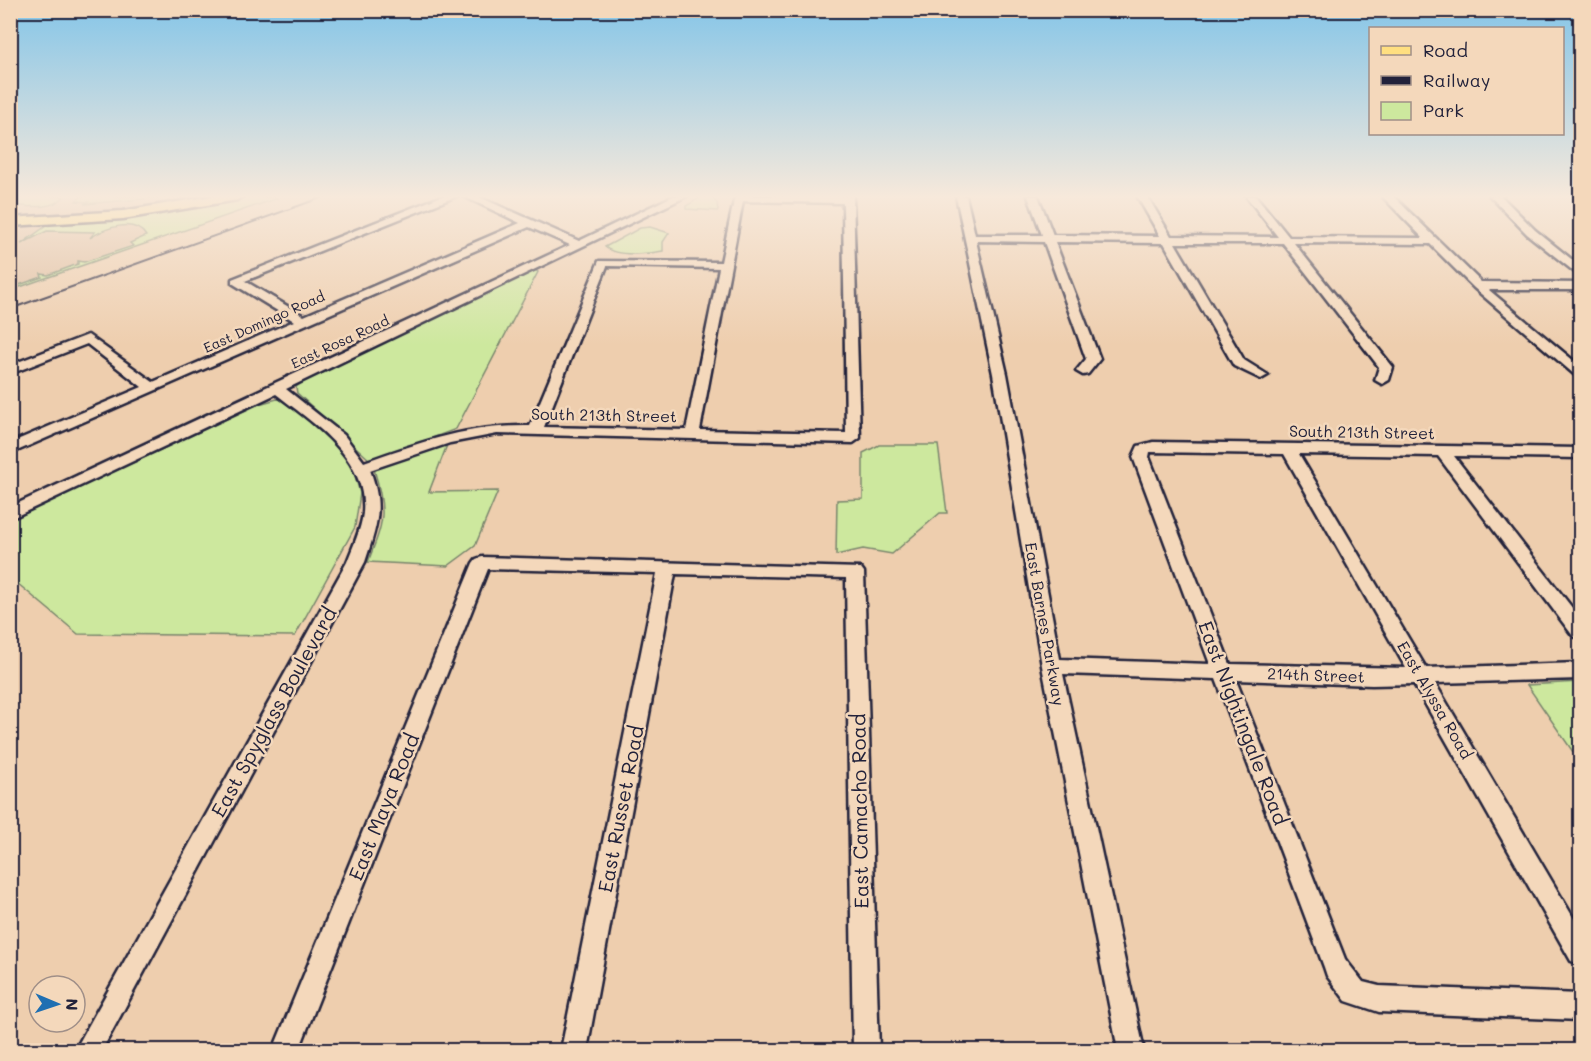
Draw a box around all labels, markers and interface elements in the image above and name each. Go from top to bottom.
legend [1369,27,1564,135]
text: Road [1423,38,1468,62]
text: Railway [1423,68,1490,92]
text: Park [1423,98,1464,122]
street label: East Domingo Road [200,286,328,357]
street label: East Rosa Road [288,310,392,373]
street label: South 213th Street [531,403,677,426]
street label: South 213th Street [1289,420,1435,443]
street label: East Barnes Parkway [1021,541,1070,707]
street label: East Spyglass Boulevard [205,602,342,821]
street label: East Nightingale Road [1193,617,1295,828]
street label: East Alyssa Road [1393,637,1478,763]
street label: 214th Street [1267,662,1365,687]
street label: East Camacho Road [844,713,874,909]
street label: East Russet Road [591,723,649,894]
street label: East Maya Road [342,729,424,884]
north arrow [27,974,87,1034]
text: N [62,998,83,1011]

